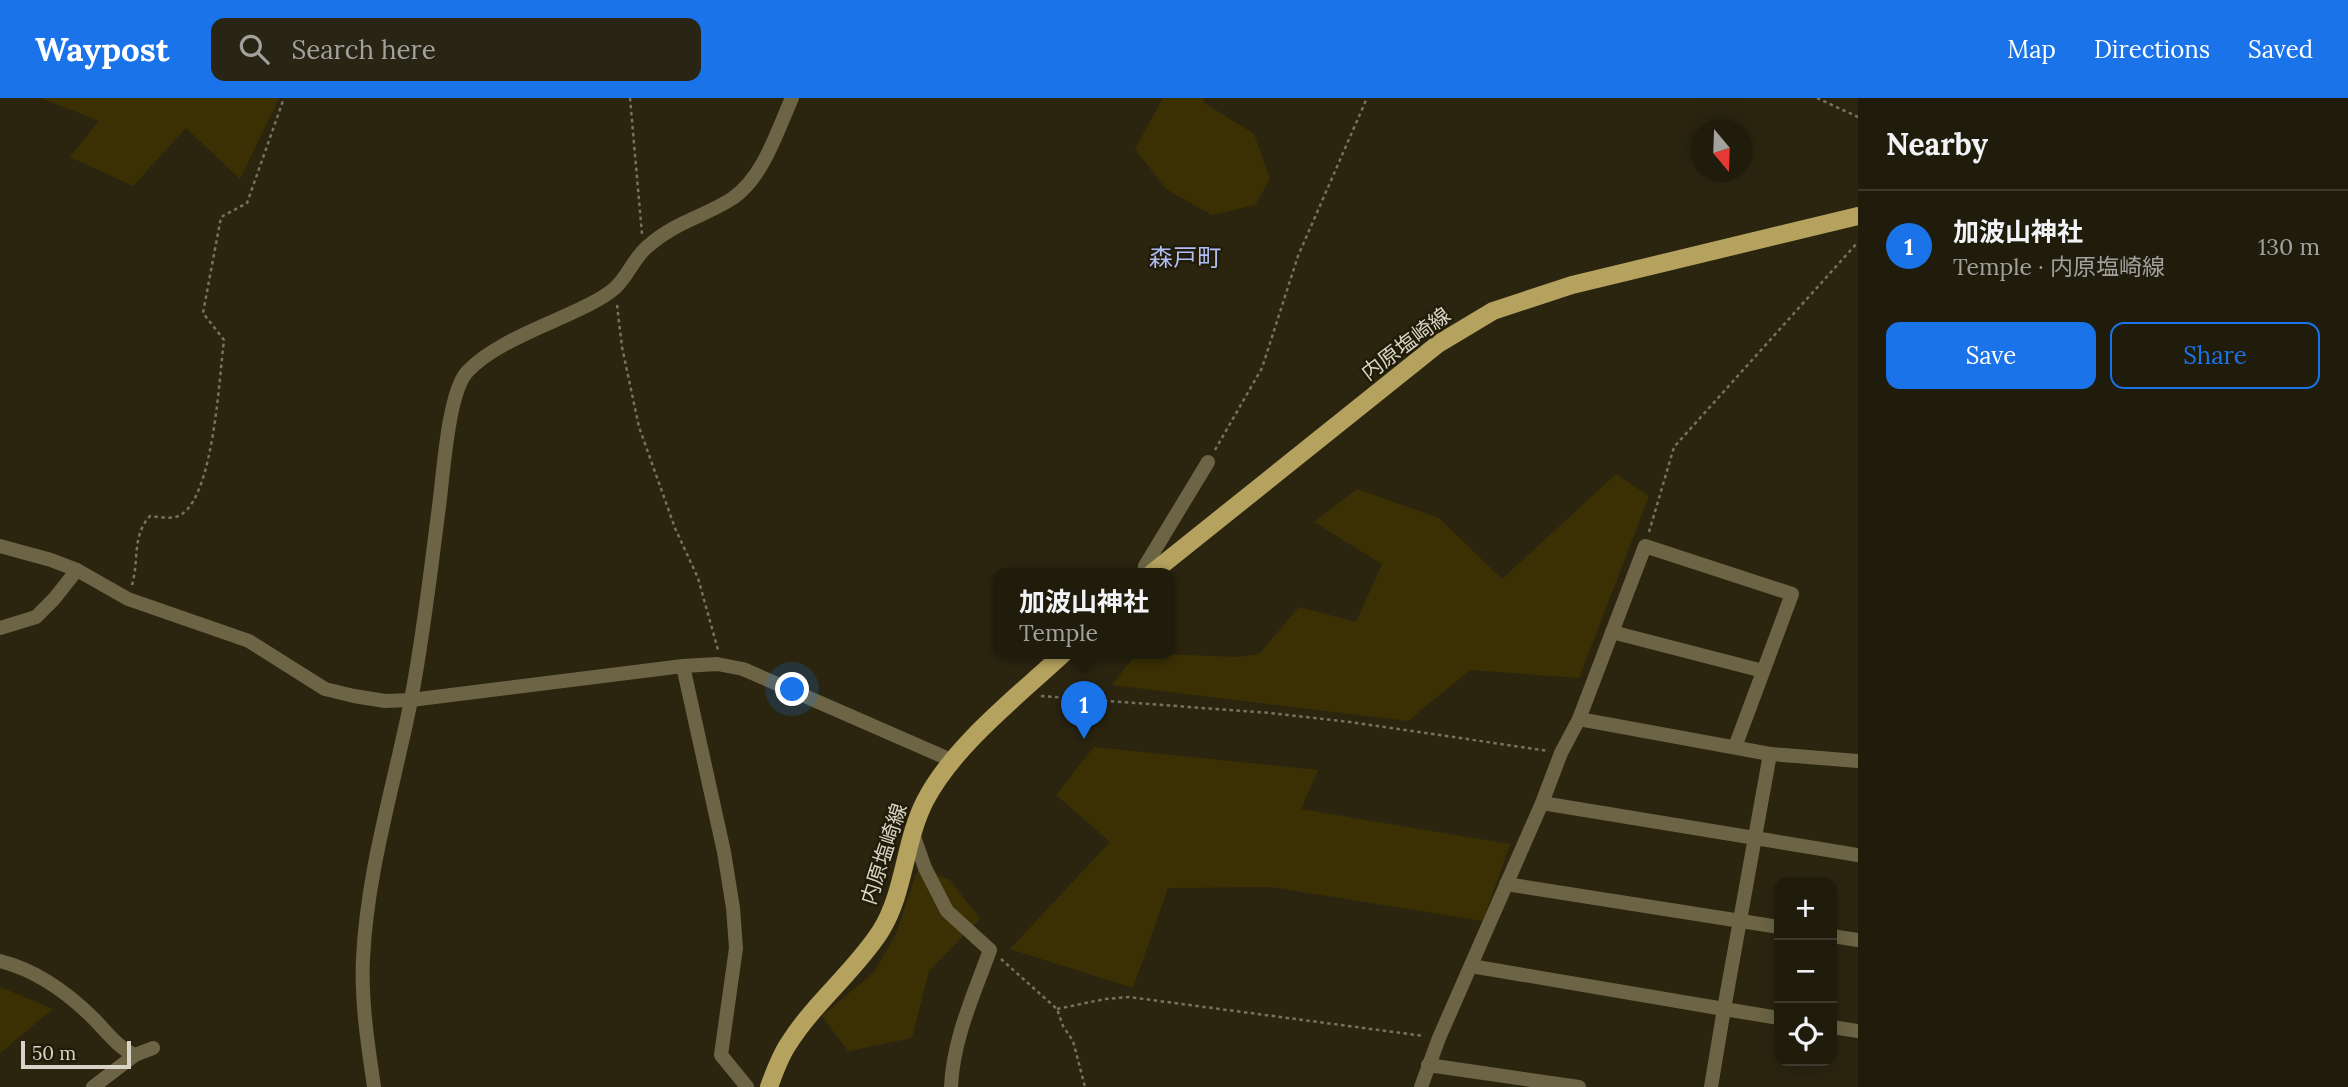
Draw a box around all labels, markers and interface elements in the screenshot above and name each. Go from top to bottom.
search box [211,18,701,81]
text: Waypost [35,28,169,70]
icon: search [235,30,273,68]
text: Search here [291,33,436,66]
text: Map [2007,34,2056,65]
text: Directions [2094,34,2210,65]
text: Saved [2248,34,2313,65]
north arrow [1690,119,1753,182]
text: Nearby [1886,125,1988,163]
text: 加波山神社 [1953,215,2083,248]
text: 1 [1904,232,1914,261]
text: 130 m [2258,232,2320,261]
district label: 森戸町 [1149,242,1221,273]
text: Temple · 内原塩崎線 [1953,252,2165,281]
street label: 内原塩崎線 [1356,301,1456,386]
button: Save [1886,322,2096,389]
button: Share [2110,322,2320,389]
popup [993,568,1175,659]
text: 加波山神社 [1019,585,1149,618]
text: Temple [1019,618,1098,647]
your location [775,672,809,706]
pin: 1 [1061,681,1107,739]
street label: 内原塩崎線 [854,800,913,908]
map controls [1774,877,1837,1066]
button: + [1774,877,1837,940]
button: − [1774,940,1837,1003]
button: locate [1774,1003,1837,1066]
scale bar [21,1038,131,1070]
text: 50 m [32,1041,76,1065]

